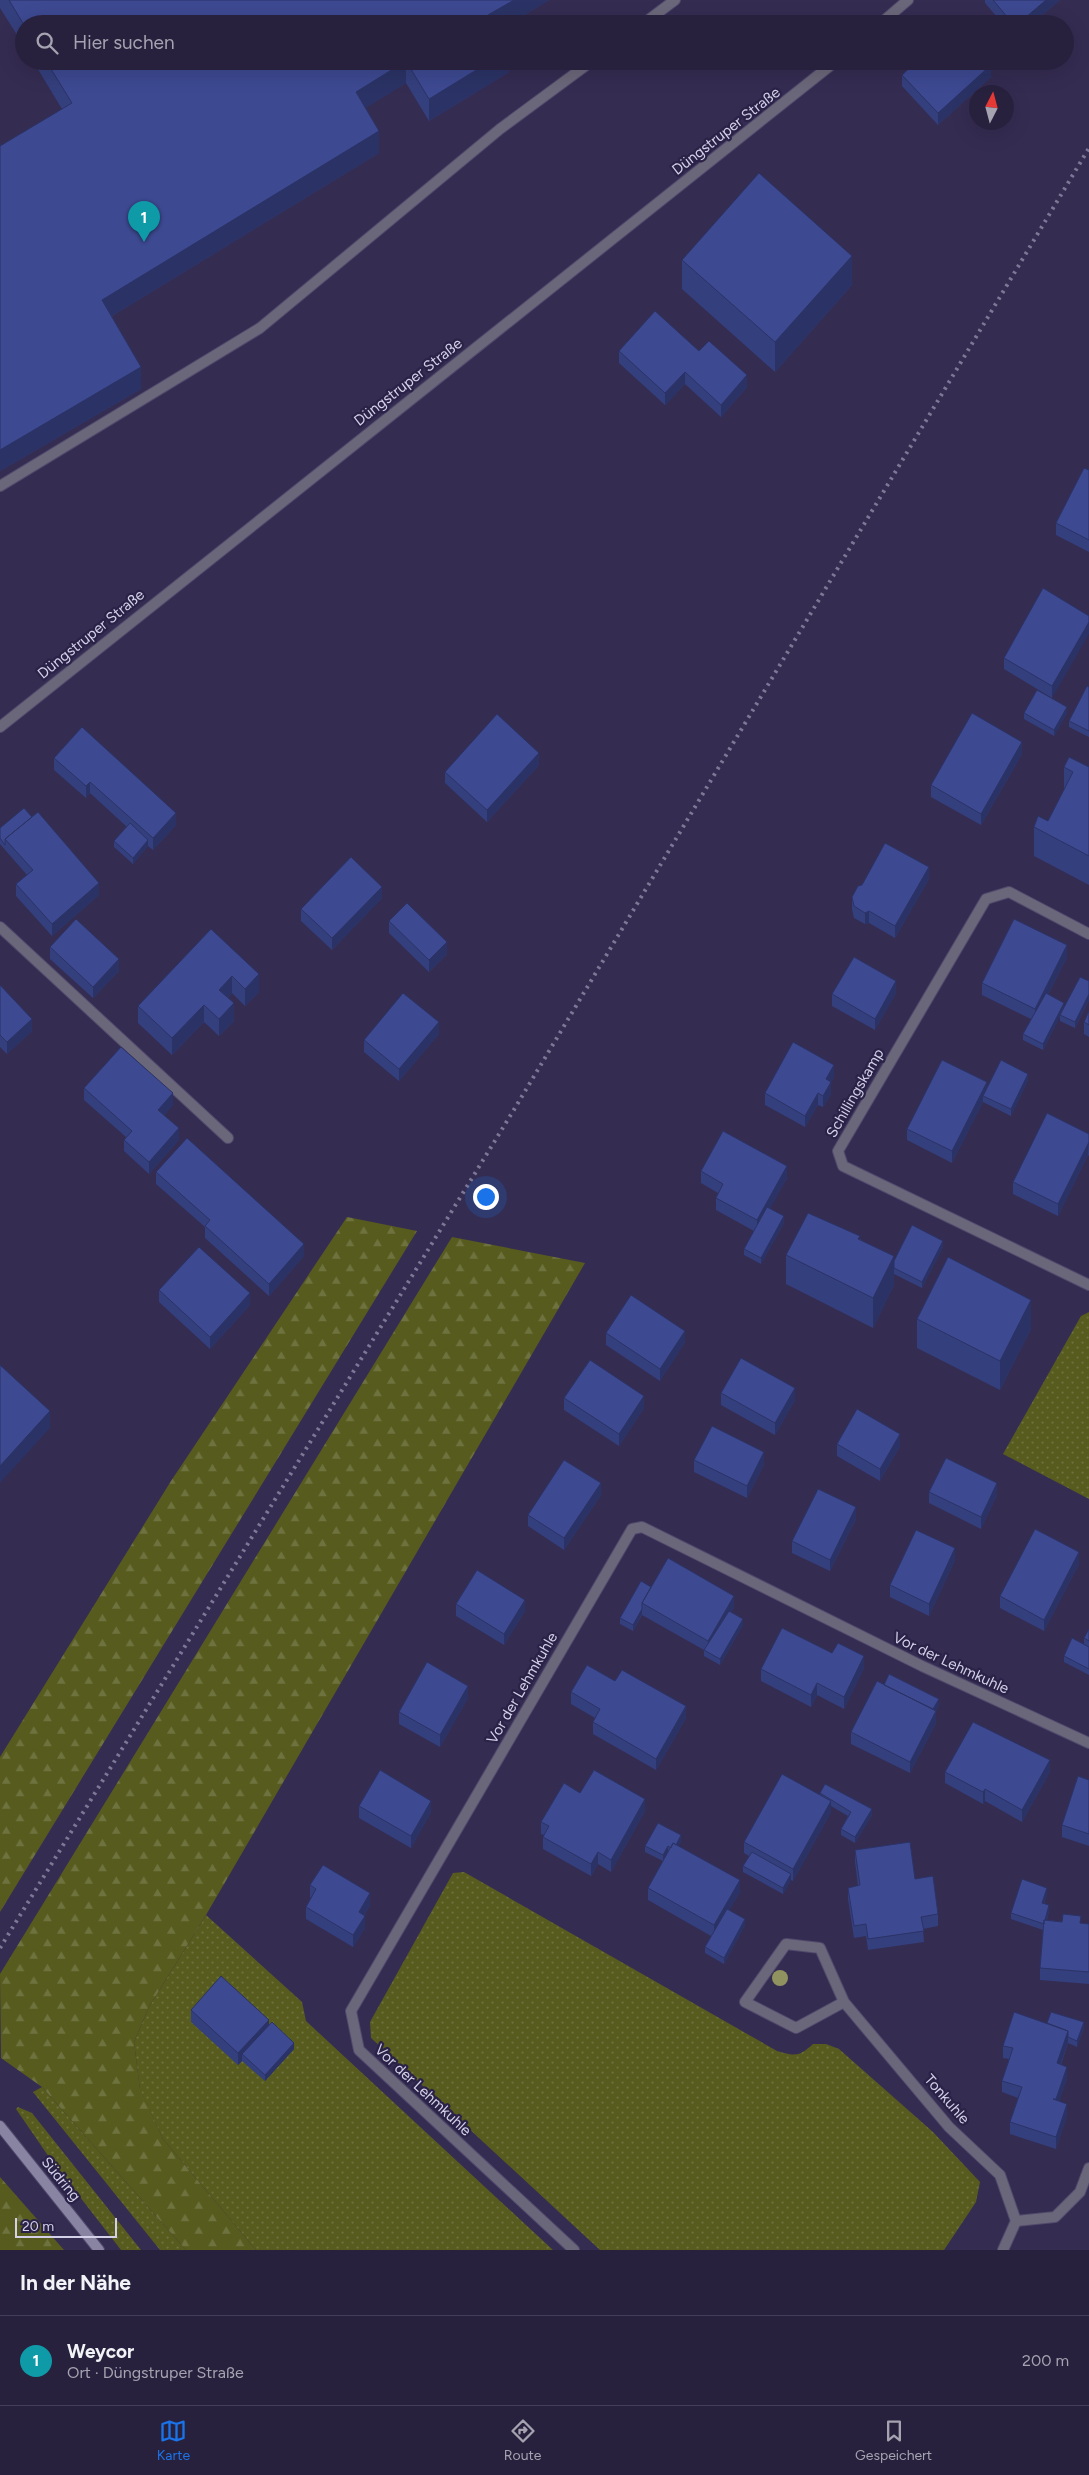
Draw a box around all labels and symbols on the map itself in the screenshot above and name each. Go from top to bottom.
street label: Düngstruper Straße [668,83,784,179]
north arrow [969,85,1014,130]
pin: 1 [128,201,160,242]
street label: Düngstruper Straße [350,334,466,430]
street label: Düngstruper Straße [34,585,148,683]
street label: Schillingskamp [822,1045,888,1141]
your location [473,1184,499,1210]
street label: Vor der Lehmkuhle [890,1628,1012,1698]
street label: Vor der Lehmkuhle [483,1629,561,1747]
street label: Vor der Lehmkuhle [371,2041,475,2139]
street label: Tonkuhle [921,2070,973,2128]
street label: Südring [38,2153,84,2205]
scale bar [15,2215,118,2238]

